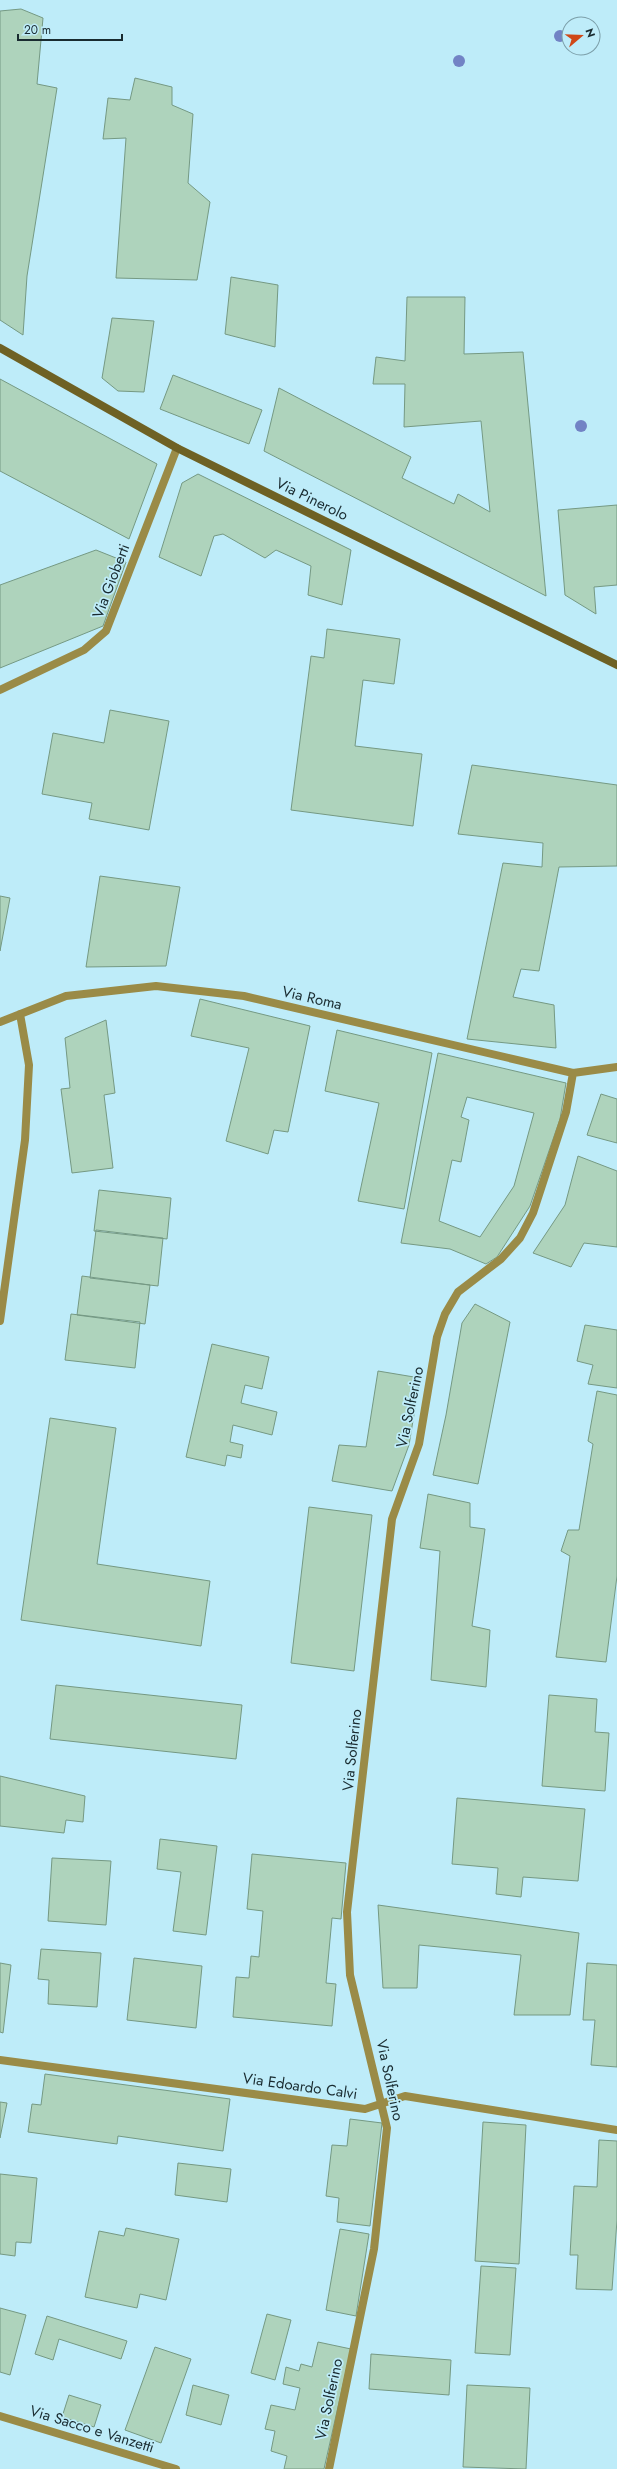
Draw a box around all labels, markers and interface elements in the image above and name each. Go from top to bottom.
scale bar [18,16,122,42]
north arrow [561,16,601,56]
text: 20 m [24,21,51,39]
text: N [581,26,599,39]
street label: Via Pinerolo [272,472,352,526]
street label: Via Gioberti [87,541,135,621]
street label: Via Roma [280,980,344,1016]
street label: Via Solferino [391,1364,429,1450]
street label: Via Solferino [337,1708,367,1792]
street label: Via Solferino [371,2037,409,2123]
street label: Via Edoardo Calvi [241,2067,359,2105]
street label: Via Solferino [310,2356,348,2442]
street label: Via Sacco e Vanzetti [27,2400,157,2458]

